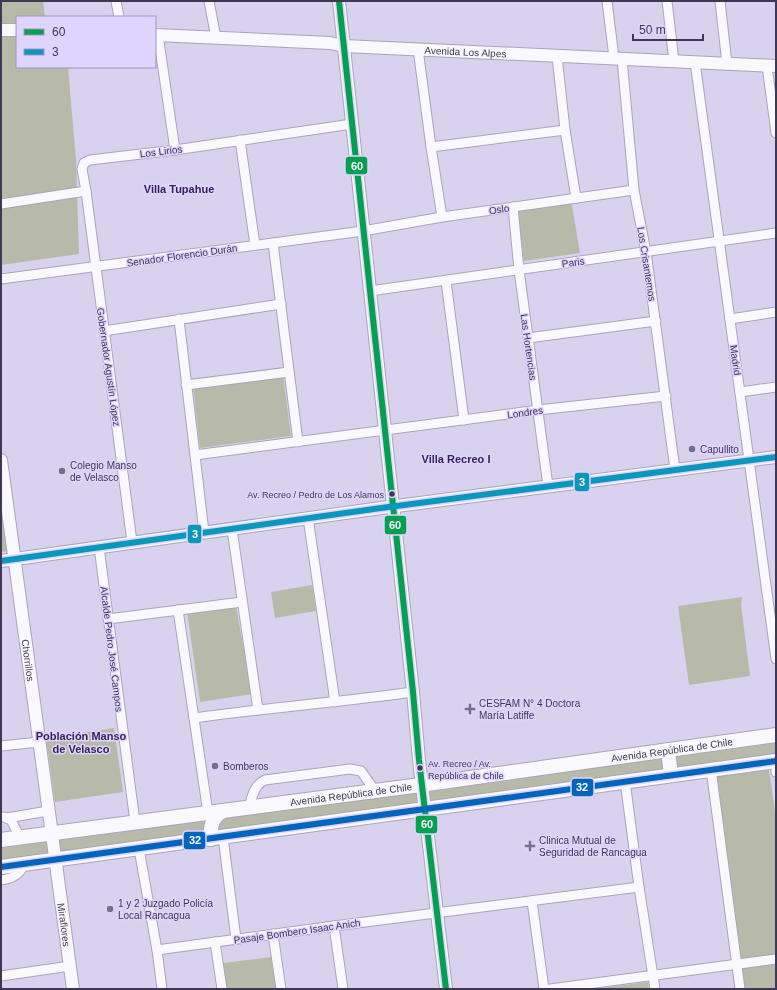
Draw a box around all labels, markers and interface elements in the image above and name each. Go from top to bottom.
legend [16,16,156,68]
scale bar [633,16,703,42]
text: 50 m [639,23,666,37]
text: 60 [52,25,66,39]
text: 3 [52,45,59,59]
street label: Avenida Los Alpes [424,45,507,60]
street label: Los Lirios [139,143,183,160]
line badge: 60 [345,156,368,175]
text: 60 [351,160,363,172]
district label: Villa Tupahue [144,183,214,195]
street label: Oslo [488,203,510,216]
street label: Los Crisantemos [635,226,658,302]
street label: Senador Florencio Durán [126,242,238,269]
street label: Paris [561,255,585,270]
street label: Gobernador Agustín López [95,307,122,427]
street label: Las Hortencias [518,313,539,381]
street label: Madrid [728,344,743,376]
street label: Londres [506,405,544,420]
marker: Capullito [687,444,697,454]
place label: Capullito [700,444,739,455]
district label: Villa Recreo I [422,453,490,465]
place label: Colegio Manso de Velasco [70,460,137,483]
marker: Colegio Manso de Velasco [57,466,67,476]
line badge: 3 [574,472,590,492]
text: 3 [579,476,585,488]
marker: Av. Recreo / Pedro de Los Alamos [387,489,397,499]
place label: Av. Recreo / Pedro de Los Alamos [247,490,384,500]
line badge: 60 [384,515,407,535]
text: 60 [389,519,401,531]
line badge: 3 [187,524,202,544]
text: 3 [192,528,198,540]
street label: Alcalde Pedro José Campos [98,586,125,712]
street label: Chorrillos [19,639,36,682]
place label: CESFAM N° 4 Doctora María Latiffe [479,698,581,721]
marker: CESFAM N° 4 Doctora María Latiffe [464,703,476,715]
district label: Población Manso de Velasco [36,730,127,755]
street label: Avenida República de Chile [610,736,734,764]
place label: Av. Recreo / Av. República de Chile [428,759,504,781]
marker: Bomberos [210,761,220,771]
place label: Bomberos [223,761,269,772]
marker: Av. Recreo / Av. República de Chile [415,763,425,773]
line badge: 32 [571,778,594,797]
street label: Avenida República de Chile [289,781,413,808]
text: 32 [576,781,588,793]
line badge: 60 [415,815,438,834]
text: 60 [421,818,433,830]
line badge: 32 [183,831,206,850]
text: 32 [189,834,201,846]
place label: Clinica Mutual de Seguridad de Rancagua [539,835,647,858]
marker: Clinica Mutual de Seguridad de Rancagua [524,840,536,852]
place label: 1 y 2 Juzgado Policía Local Rancagua [118,898,213,921]
street label: Miraflores [55,902,72,947]
marker: 1 y 2 Juzgado Policía Local Rancagua [105,904,115,914]
street label: Pasaje Bombero Isaac Anich [233,917,361,946]

